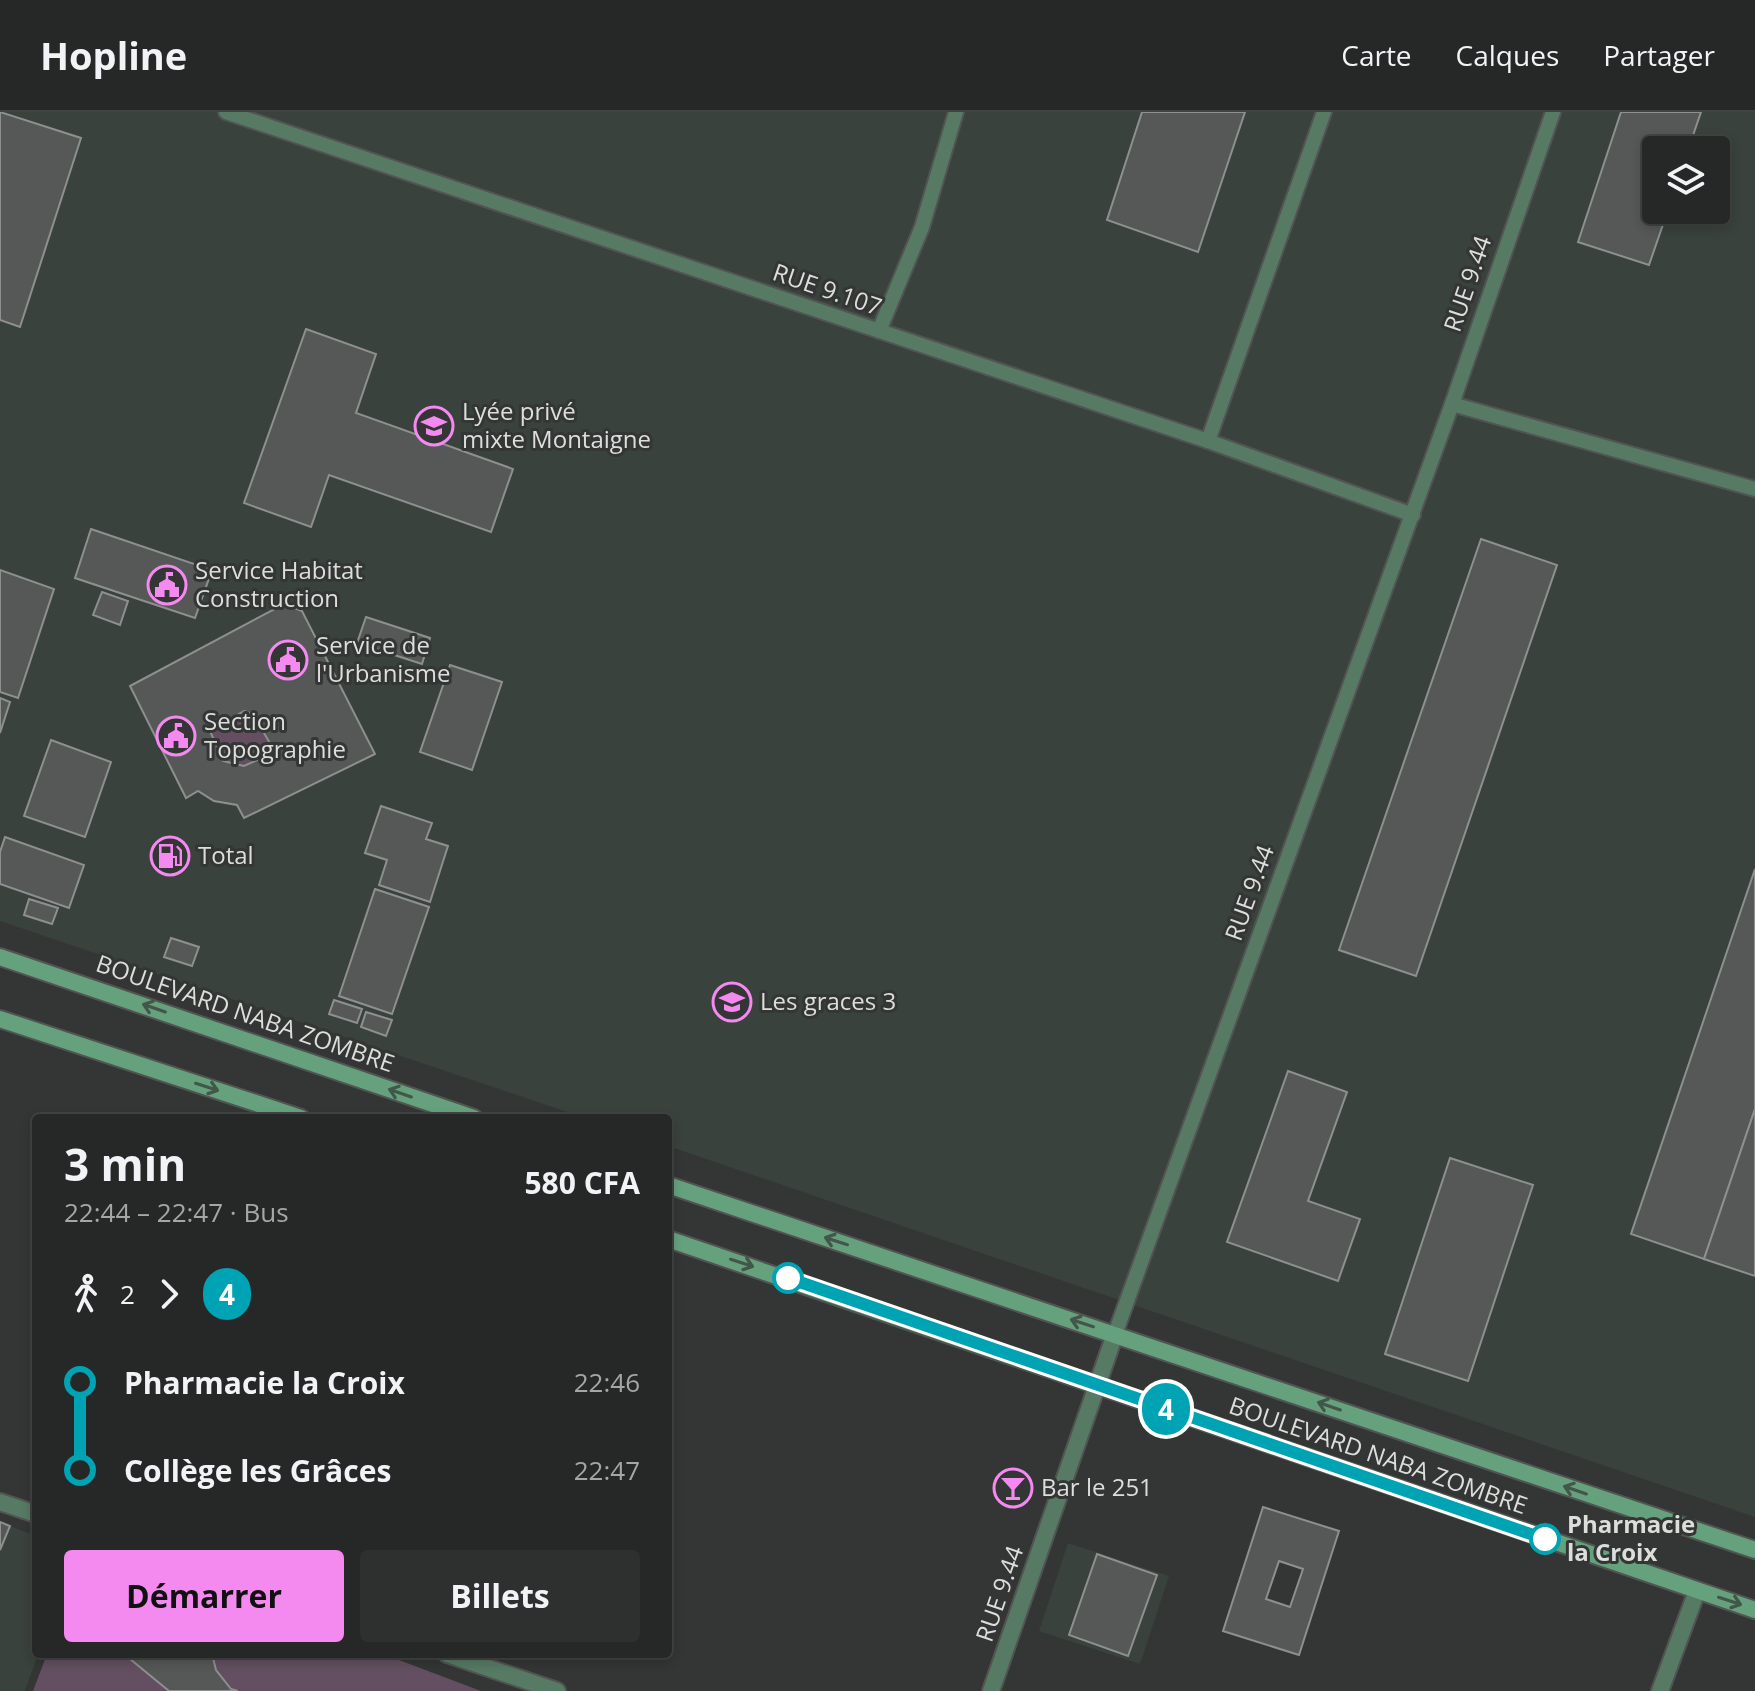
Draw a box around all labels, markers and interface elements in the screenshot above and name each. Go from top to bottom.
text: Hopline [40,29,187,81]
text: Carte [1341,36,1412,74]
text: Calques [1456,36,1559,74]
text: Partager [1603,36,1715,74]
map controls [1642,136,1730,224]
button: layers [1642,136,1730,224]
street label: RUE 9.44 [1435,231,1498,336]
street label: RUE 9.107 [769,255,886,323]
place label: Lyée privé mixte Montaigne [462,394,651,455]
school or university icon: Lyée privé mixte Montaigne [413,405,455,447]
place label: Service Habitat Construction [195,553,363,614]
public building icon: Service Habitat Construction [146,564,188,606]
place label: Service de l'Urbanisme [316,628,451,689]
public building icon: Service de l'Urbanisme [267,639,309,681]
place label: Section Topographie [204,704,346,765]
public building icon: Section Topographie [155,715,197,757]
fuel station icon: Total [149,835,191,877]
place label: Total [198,838,254,871]
street label: RUE 9.44 [1216,840,1281,945]
street label: BOULEVARD NABA ZOMBRE [92,946,399,1079]
school or university icon: Les graces 3 [711,981,753,1023]
place label: Les graces 3 [760,984,896,1017]
one-way arrow [143,1000,167,1014]
one-way arrow [194,1081,219,1095]
one-way arrow [388,1084,413,1099]
text: 3 min [64,1134,186,1194]
text: 580 CFA [524,1162,640,1203]
text: 22:44 – 22:47 · Bus [64,1194,289,1230]
one-way arrow [823,1232,848,1247]
one-way arrow [729,1257,754,1272]
unlabelled marker [773,1263,803,1293]
icon: walk [64,1272,108,1316]
icon: forward [147,1272,191,1316]
text: 4 [219,1275,235,1313]
text: 2 [120,1276,135,1312]
one-way arrow [1070,1315,1095,1330]
text: Pharmacie la Croix [124,1362,405,1403]
text: 22:46 [574,1364,640,1400]
line badge: 4 [1140,1383,1192,1435]
street label: BOULEVARD NABA ZOMBRE [1225,1388,1532,1521]
text: 4 [1158,1390,1174,1428]
one-way arrow [1316,1398,1341,1413]
text: Collège les Grâces [124,1450,391,1491]
text: 22:47 [574,1452,640,1488]
bar icon: Bar le 251 [992,1467,1034,1509]
place label: Bar le 251 [1041,1470,1153,1503]
one-way arrow [1563,1481,1588,1496]
place label: Pharmacie la Croix [1567,1507,1695,1568]
marker: Pharmacie la Croix [1530,1524,1560,1554]
street label: RUE 9.44 [967,1541,1030,1646]
button: Démarrer [64,1550,344,1642]
button: Billets [360,1550,640,1642]
one-way arrow [1717,1595,1742,1610]

